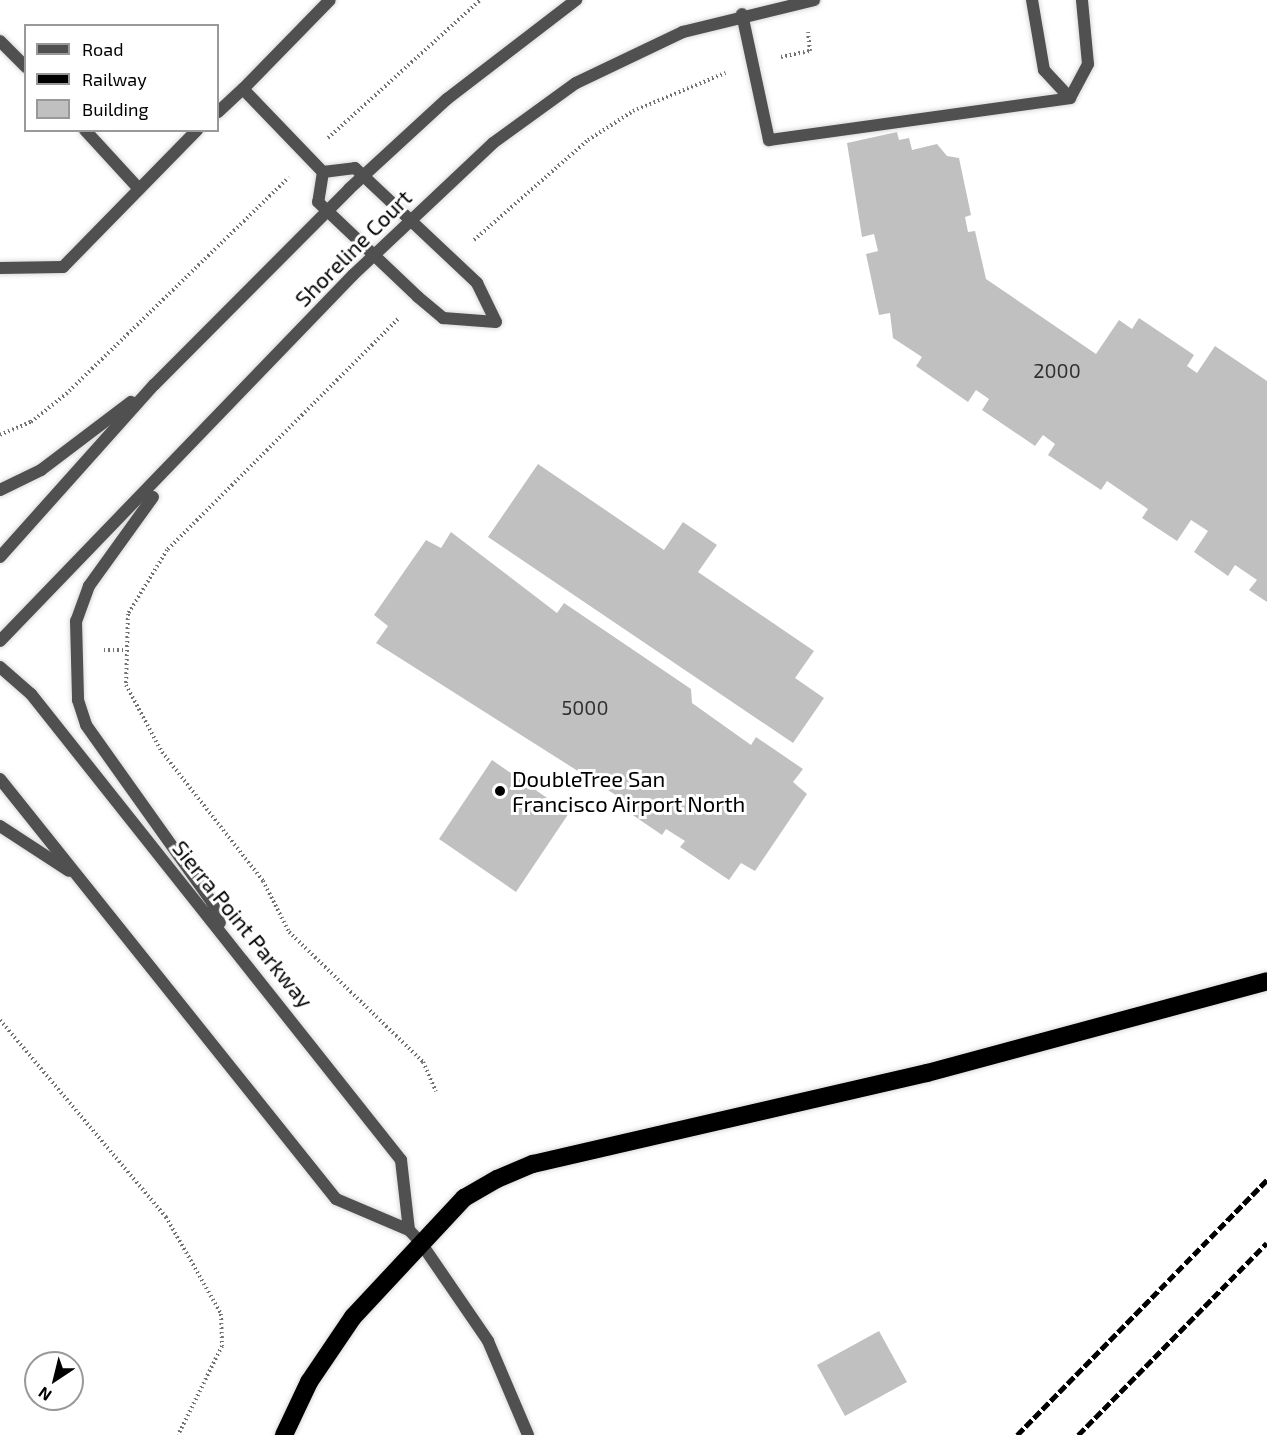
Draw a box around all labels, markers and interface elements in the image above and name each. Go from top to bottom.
legend [24,24,219,132]
text: Road [82,38,123,60]
text: Railway [82,68,147,90]
text: Building [82,98,149,120]
street label: Shoreline Court [289,184,417,312]
house number: 2000 [1033,358,1081,382]
house number: 5000 [562,695,608,719]
place label: DoubleTree San Francisco Airport North [512,765,746,816]
marker: DoubleTree San Francisco Airport North [493,784,507,798]
street label: Sierra Point Parkway [167,835,319,1013]
north arrow [24,1351,84,1411]
text: N [34,1383,55,1406]

